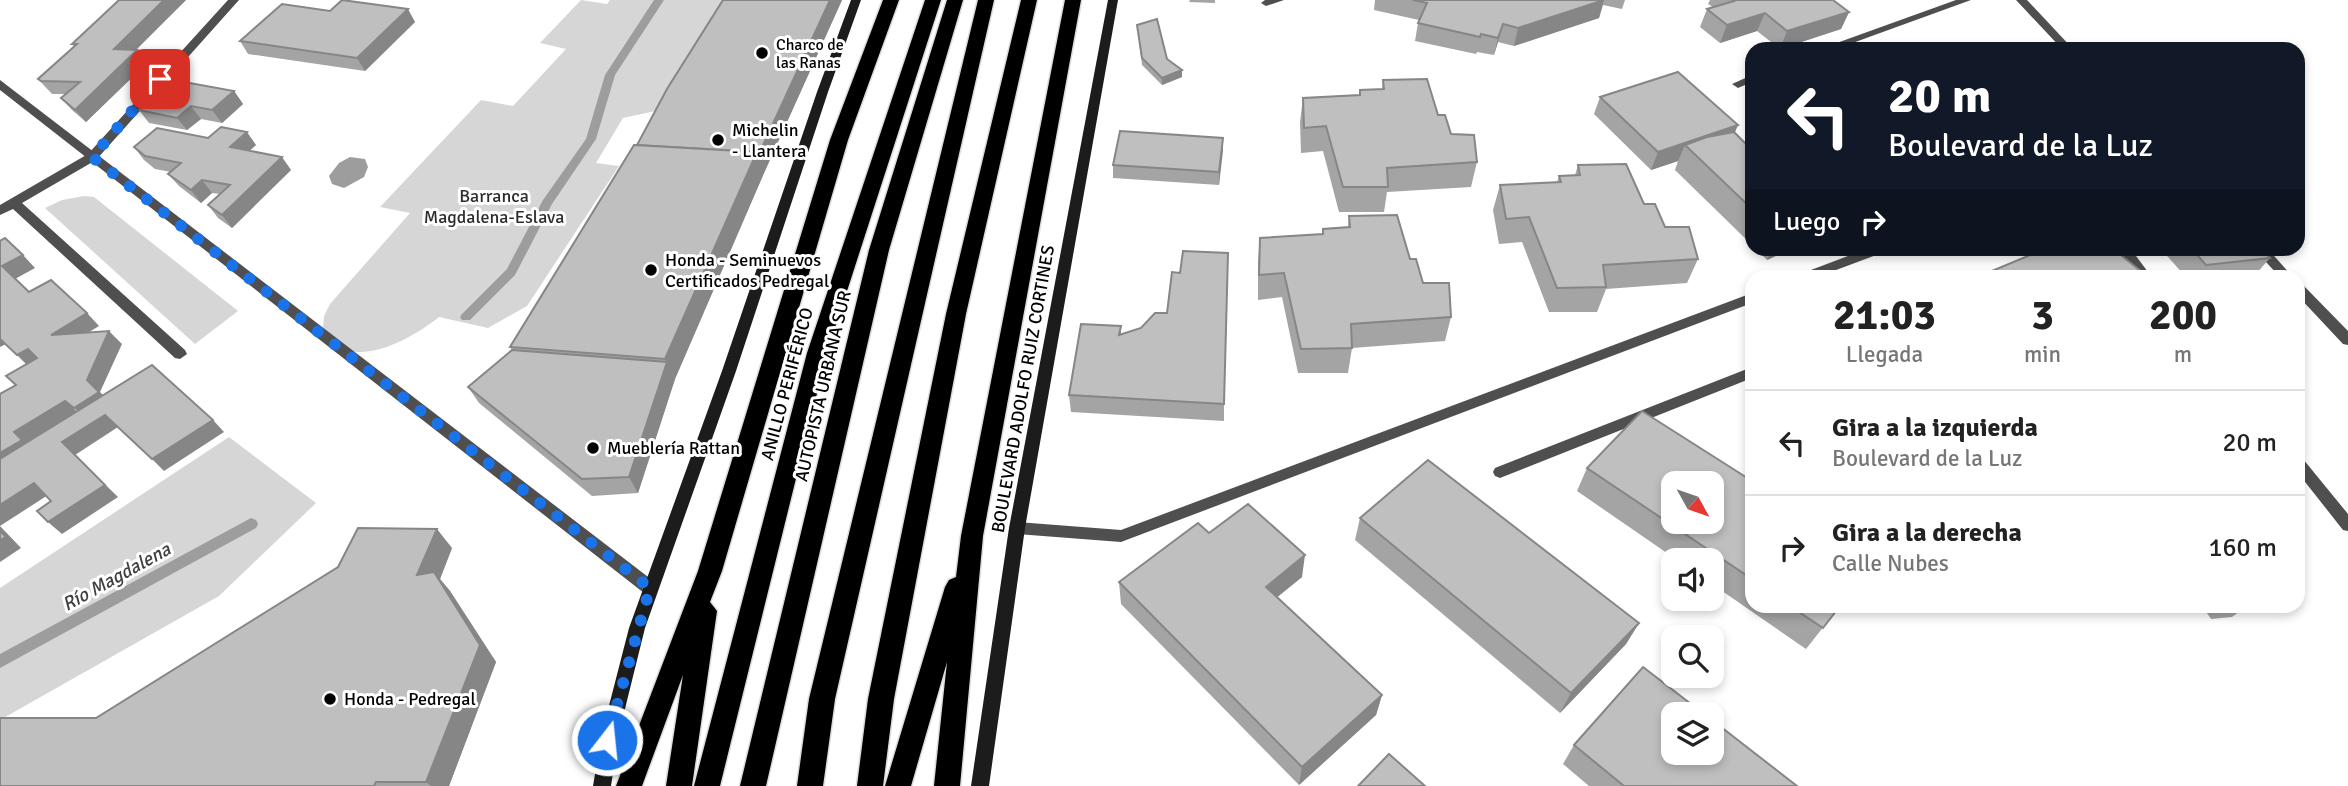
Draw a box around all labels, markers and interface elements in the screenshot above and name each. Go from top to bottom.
place label: Charco de las Ranas [776,35,844,73]
marker: Charco de las Ranas [754,45,770,61]
pin [130,49,190,109]
icon: arrive [141,60,179,98]
text: 20 m [1888,66,1991,126]
icon: left [1773,70,1864,161]
place label: Michelin - Llantera [732,119,807,162]
text: Boulevard de la Luz [1888,126,2153,165]
marker: Michelin - Llantera [710,132,726,148]
park label: Barranca Magdalena-Eslava [424,185,564,228]
icon: right [1854,203,1892,241]
text: Luego [1773,206,1840,238]
street label: BOULEVARD ADOLFO RUIZ CORTINES [987,244,1059,534]
place label: Honda - Seminuevos Certificados Pedregal [665,249,829,292]
marker: Honda - Seminuevos Certificados Pedregal [643,262,659,278]
street label: AUTOPISTA URBANA SUR [790,288,856,484]
text: 21:03 [1833,290,1936,341]
text: 3 [2031,290,2054,341]
text: 200 [2149,290,2217,341]
street label: ANILLO PERIFÉRICO [756,305,818,463]
text: Llegada [1846,340,1923,369]
text: min [2024,340,2061,369]
text: m [2174,340,2192,369]
text: Gira a la izquierda [1832,412,2038,444]
icon: left [1773,424,1811,462]
text: 20 m [2222,427,2277,459]
place label: Mueblería Rattan [607,437,740,459]
marker: Mueblería Rattan [585,440,601,456]
text: Boulevard de la Luz [1832,444,2022,473]
north arrow [1661,471,1724,534]
map controls [1661,471,1724,765]
text: Gira a la derecha [1832,517,2022,549]
icon: right [1773,529,1811,567]
text: 160 m [2208,532,2277,564]
water label: Río Magdalena [58,537,176,616]
button: sound [1661,548,1724,611]
text: Calle Nubes [1832,549,1949,578]
button: search [1661,625,1724,688]
place label: Honda - Pedregal [344,688,476,710]
marker: Honda - Pedregal [322,691,338,707]
button: layers [1661,702,1724,765]
position arrow [570,703,644,777]

